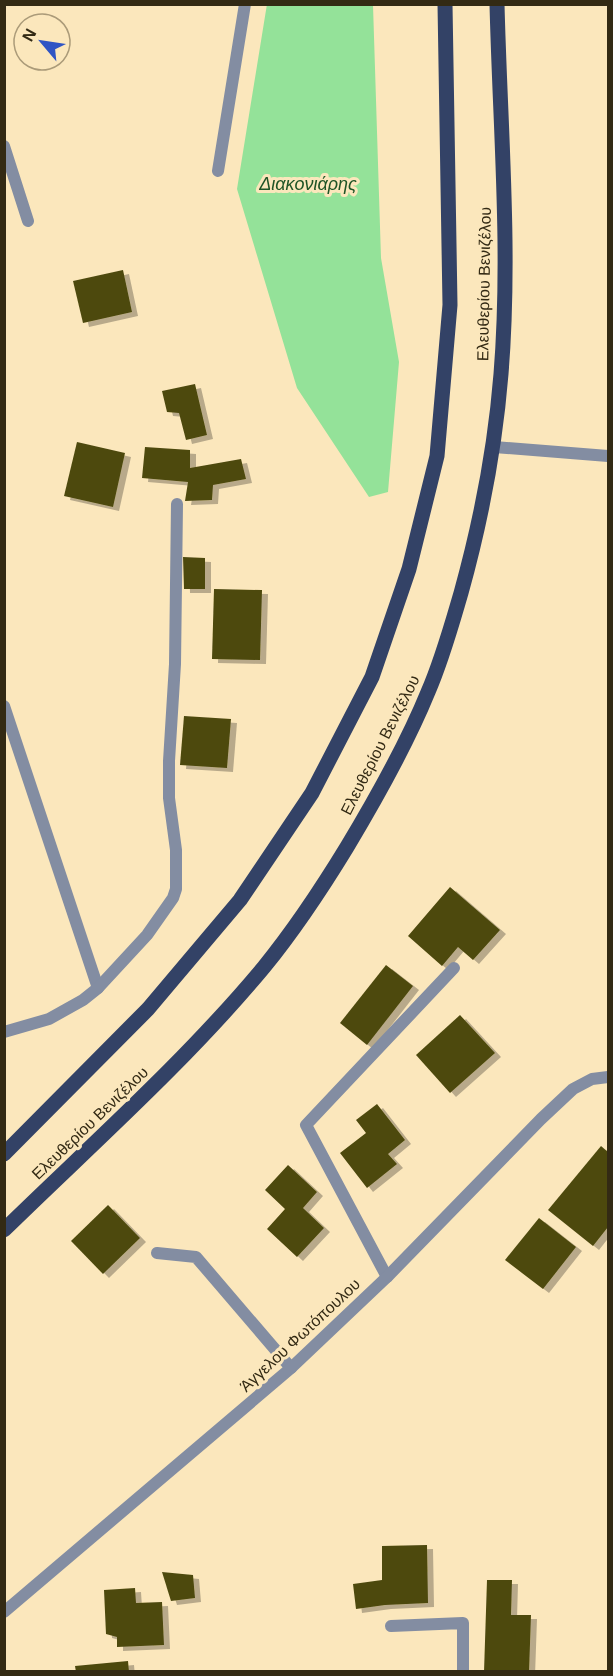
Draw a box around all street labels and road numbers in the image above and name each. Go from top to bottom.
street label: Ελευθερίου Βενιζέλου [474,207,495,361]
street label: Ελευθερίου Βενιζέλου [337,672,423,818]
street label: Ελευθερίου Βενιζέλου [29,1063,152,1183]
street label: Άγγελου Φωτόπουλου [237,1275,363,1395]

